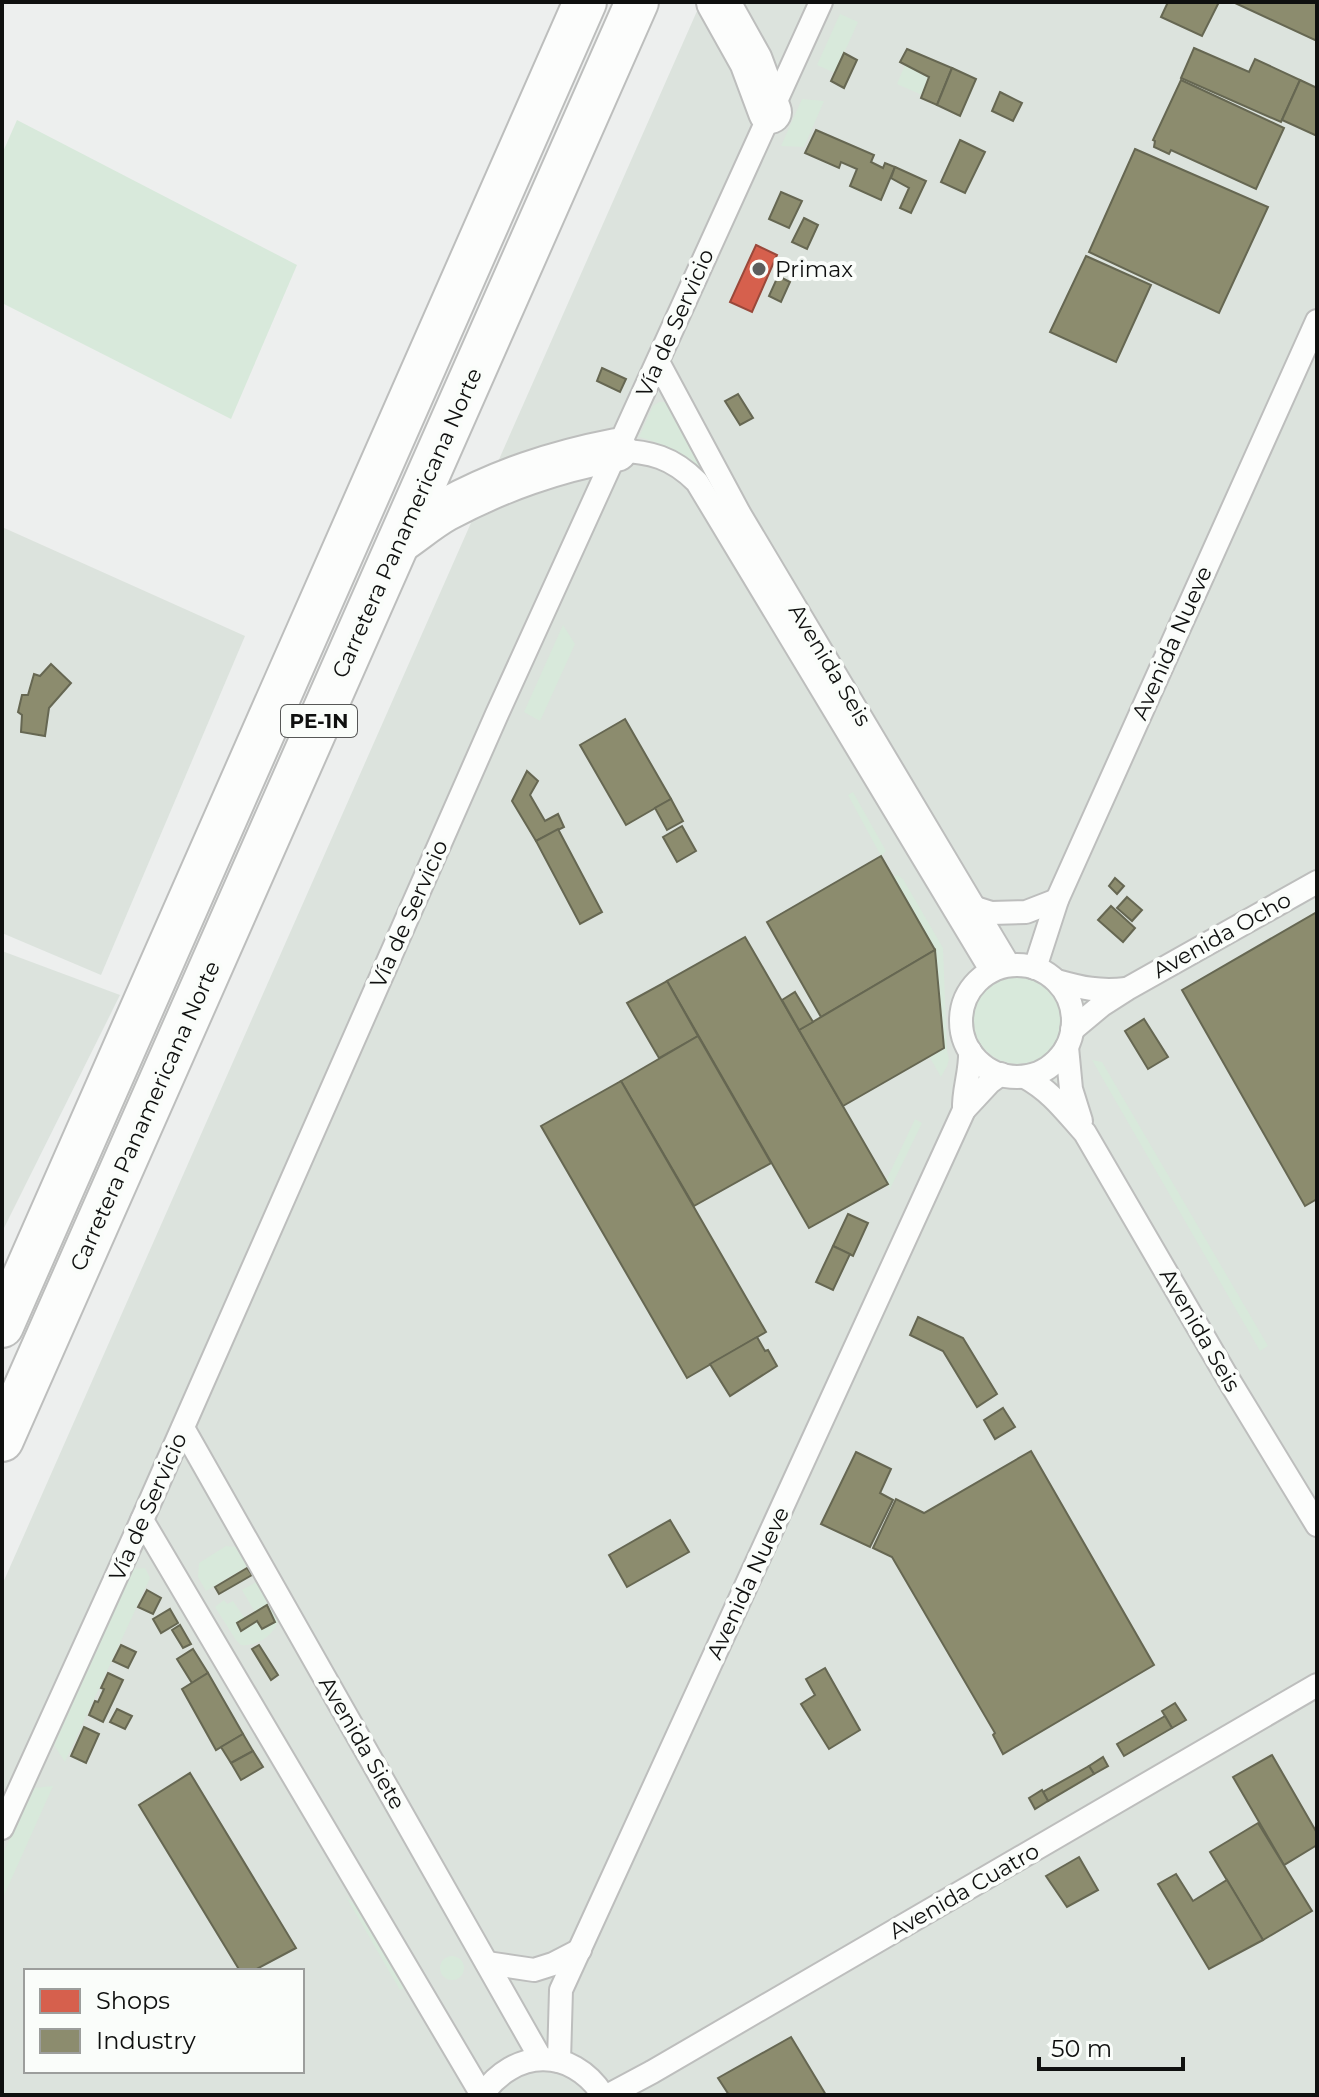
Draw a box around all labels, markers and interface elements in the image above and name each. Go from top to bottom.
street label: Vía de Servicio [630,245,720,401]
place label: Primax [775,256,853,283]
marker: Primax [750,260,768,278]
street label: Carretera Panamericana Norte [326,364,488,682]
street label: Avenida Nueve [1126,562,1218,724]
street label: Avenida Seis [783,599,877,731]
road number: PE-1N [281,705,357,737]
street label: Vía de Servicio [364,836,454,992]
street label: Avenida Ocho [1148,886,1296,984]
street label: Carretera Panamericana Norte [64,957,226,1275]
street label: Avenida Seis [1154,1263,1246,1397]
street label: Vía de Servicio [103,1429,193,1585]
street label: Avenida Nueve [701,1502,795,1664]
street label: Avenida Siete [313,1672,411,1814]
street label: Avenida Cuatro [884,1837,1044,1945]
legend [24,1969,304,2073]
text: Shops [96,1986,170,2015]
scale bar [1039,2021,1183,2071]
text: Industry [96,2026,196,2055]
text: 50 m [1051,2034,1112,2063]

